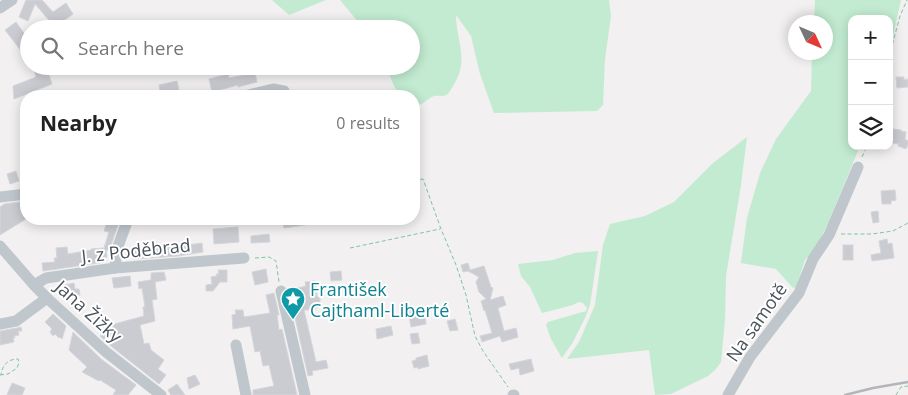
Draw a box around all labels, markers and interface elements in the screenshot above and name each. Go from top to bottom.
north arrow [788,15,833,60]
map controls [848,15,893,150]
button: + [848,15,893,60]
search box [20,20,420,75]
icon: search [38,34,66,62]
text: Search here [78,35,184,61]
button: − [848,60,893,105]
button: layers [848,105,893,150]
text: Nearby [40,109,117,137]
text: 0 results [336,112,400,134]
street label: J. z Poděbrad [78,232,192,268]
street label: Jana Žižky [49,273,128,348]
place label: František Cajthaml-Liberté [310,277,449,322]
street label: Na samotě [720,278,792,366]
place icon: František Cajthaml-Liberté [280,286,306,320]

